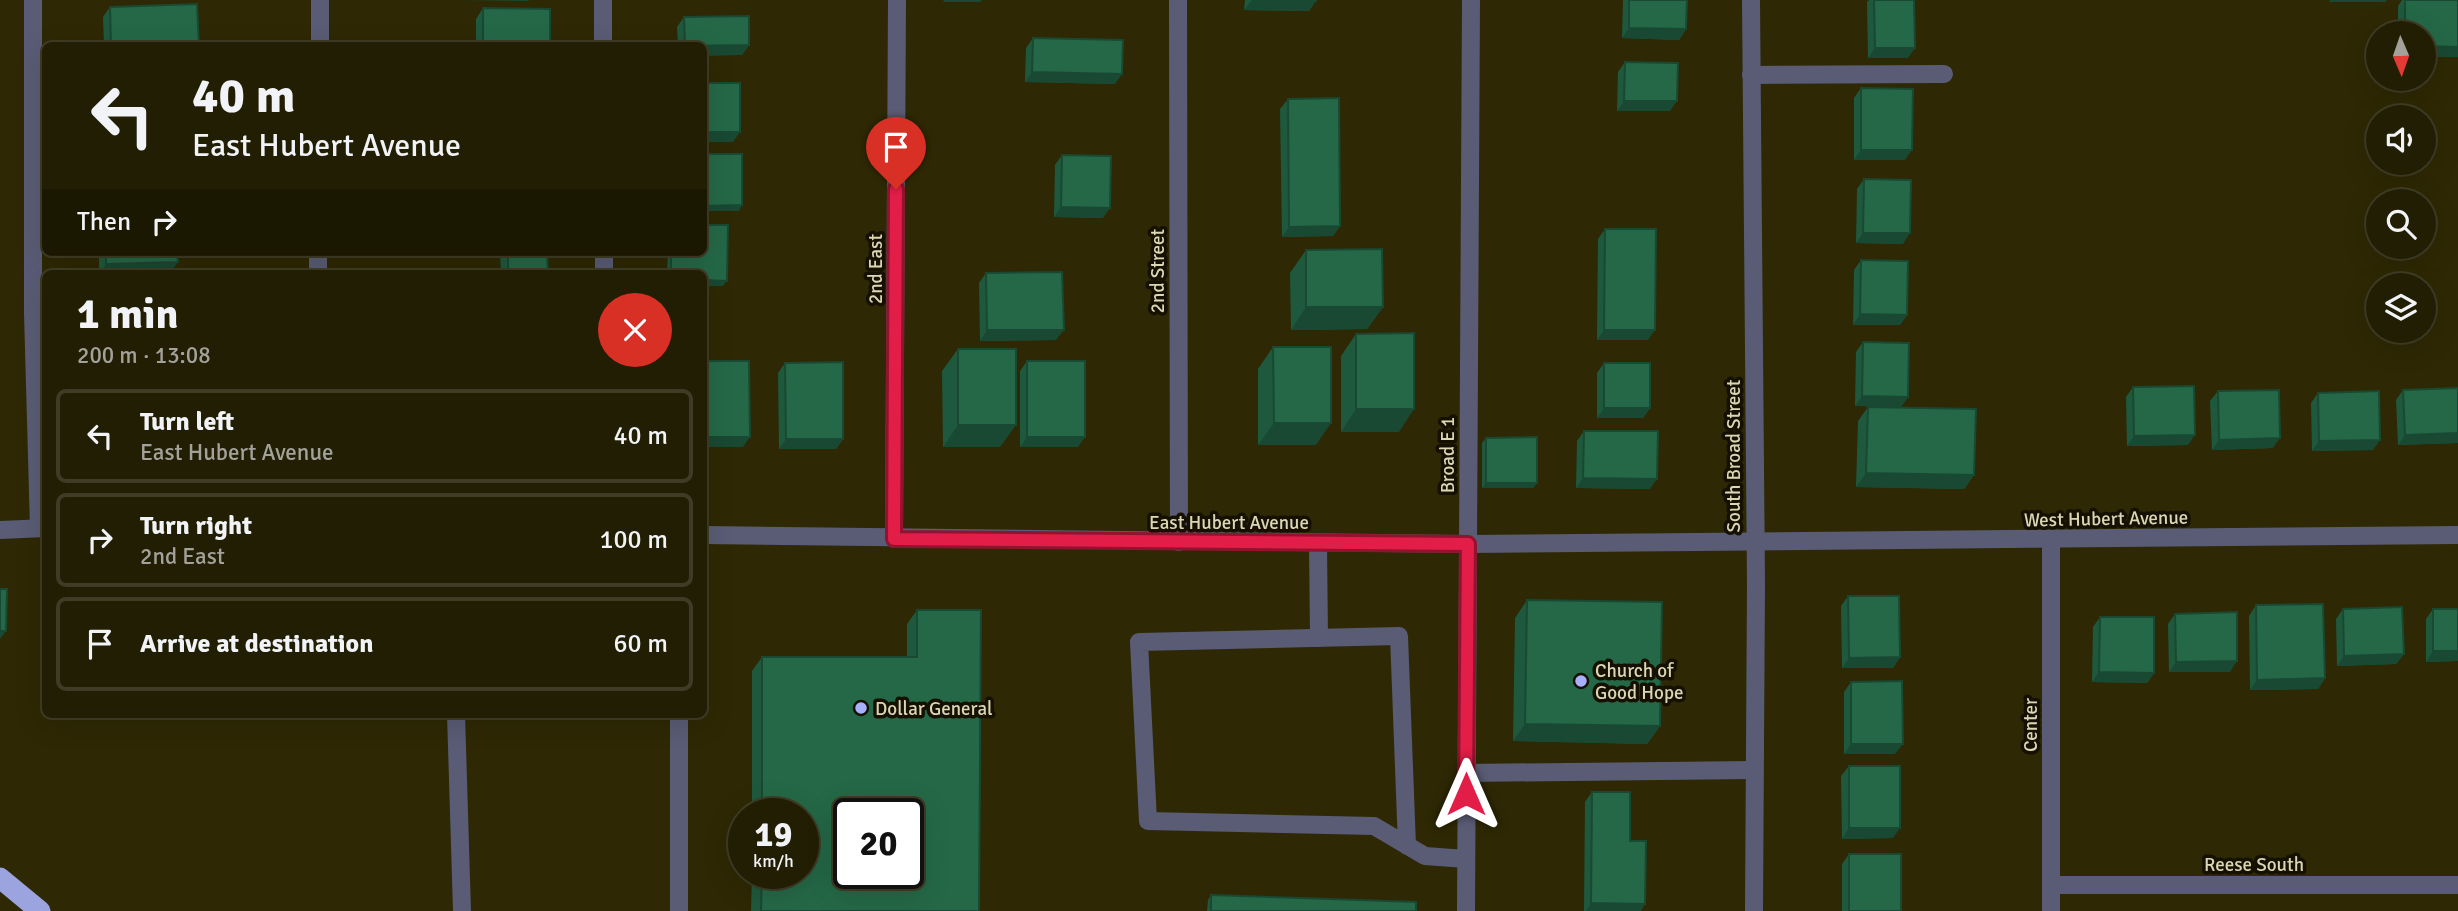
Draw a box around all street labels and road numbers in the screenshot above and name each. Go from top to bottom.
street label: 2nd Street [1146,228,1170,313]
street label: 2nd East [864,234,888,304]
street label: South Broad Street [1722,379,1746,533]
street label: Broad E 1 [1436,417,1460,493]
street label: West Hubert Avenue [2024,506,2188,532]
street label: East Hubert Avenue [1149,511,1309,535]
street label: Center [2019,698,2043,752]
street label: Reese South [2204,853,2304,877]

